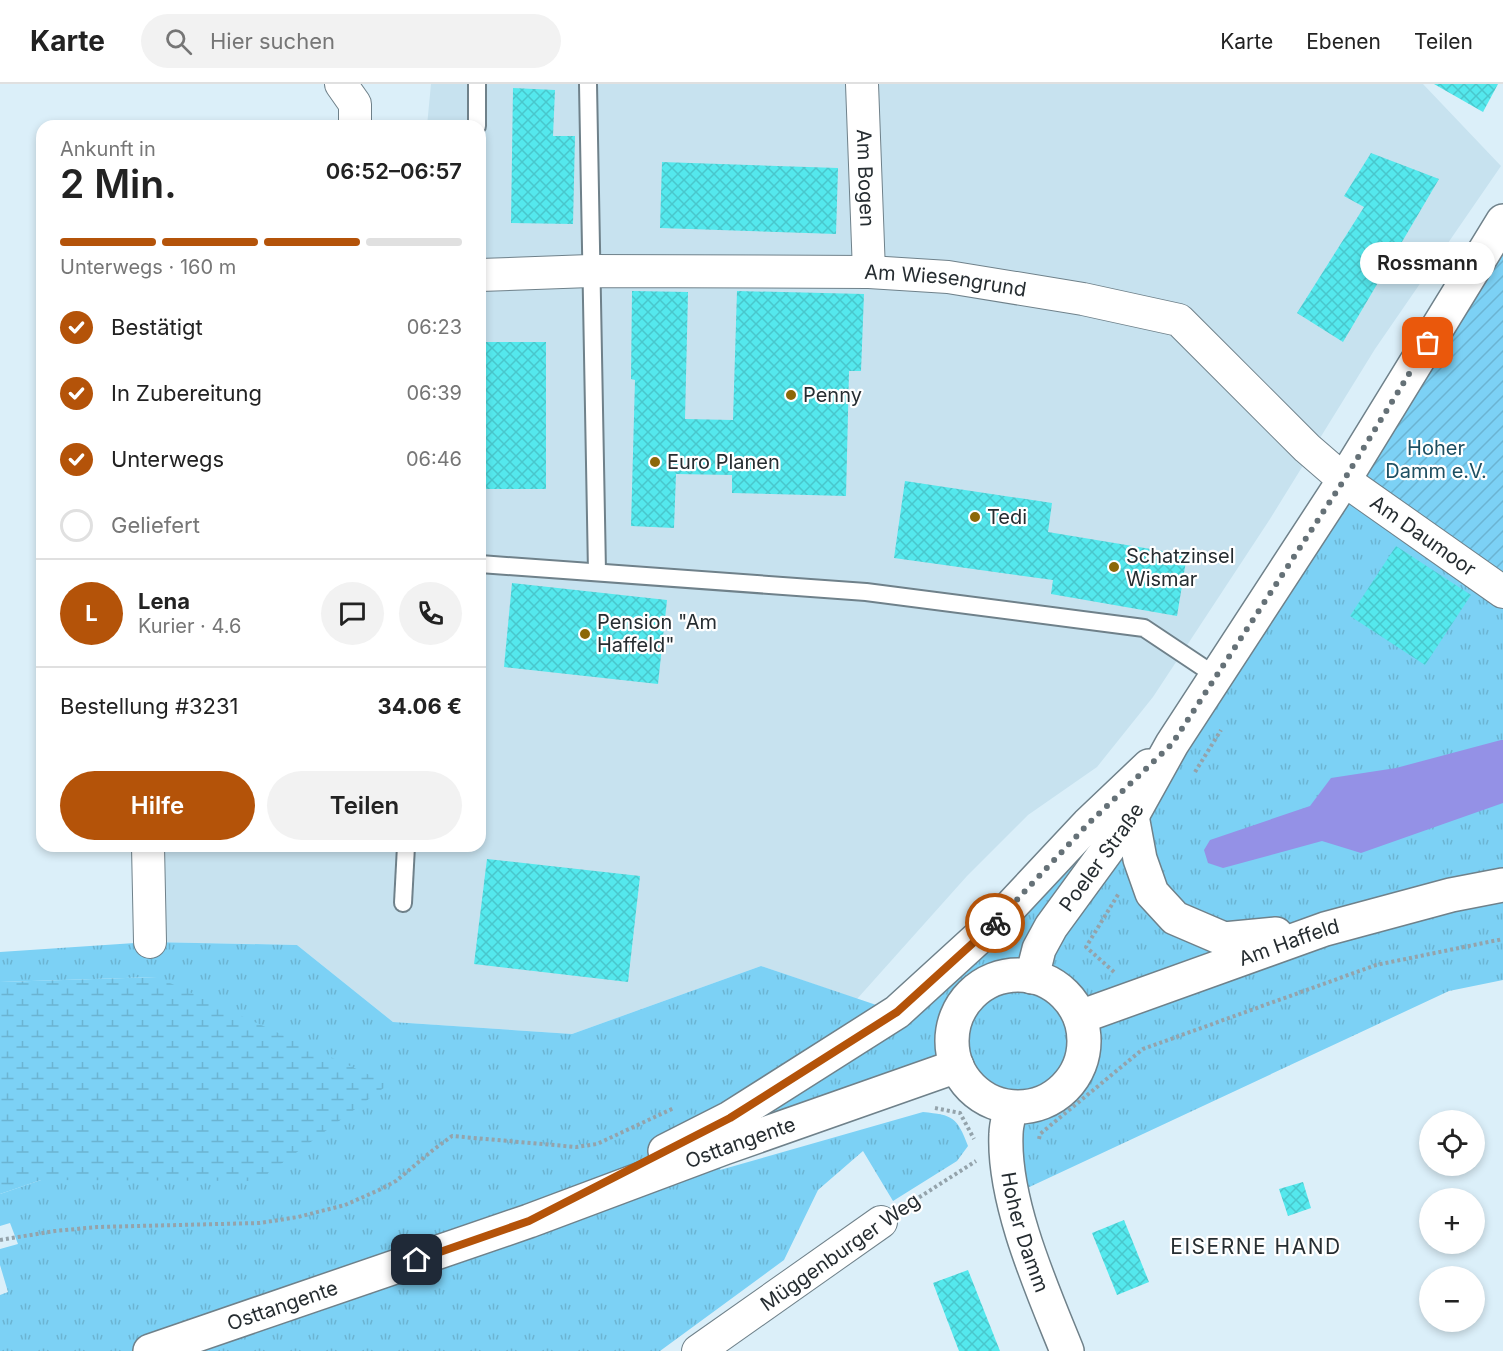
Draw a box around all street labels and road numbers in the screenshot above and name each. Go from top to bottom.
street label: Am Bogen [852,129,879,227]
street label: Am Wiesengrund [864,260,1028,302]
street label: Am Daumoor [1366,490,1481,581]
street label: Poeler Straße [1054,799,1149,916]
street label: Am Haffeld [1235,914,1342,971]
street label: Osttangente [682,1112,799,1173]
street label: Hoher Damm [996,1170,1054,1296]
street label: Müggenburger Weg [756,1188,924,1316]
street label: Osttangente [224,1276,341,1336]

